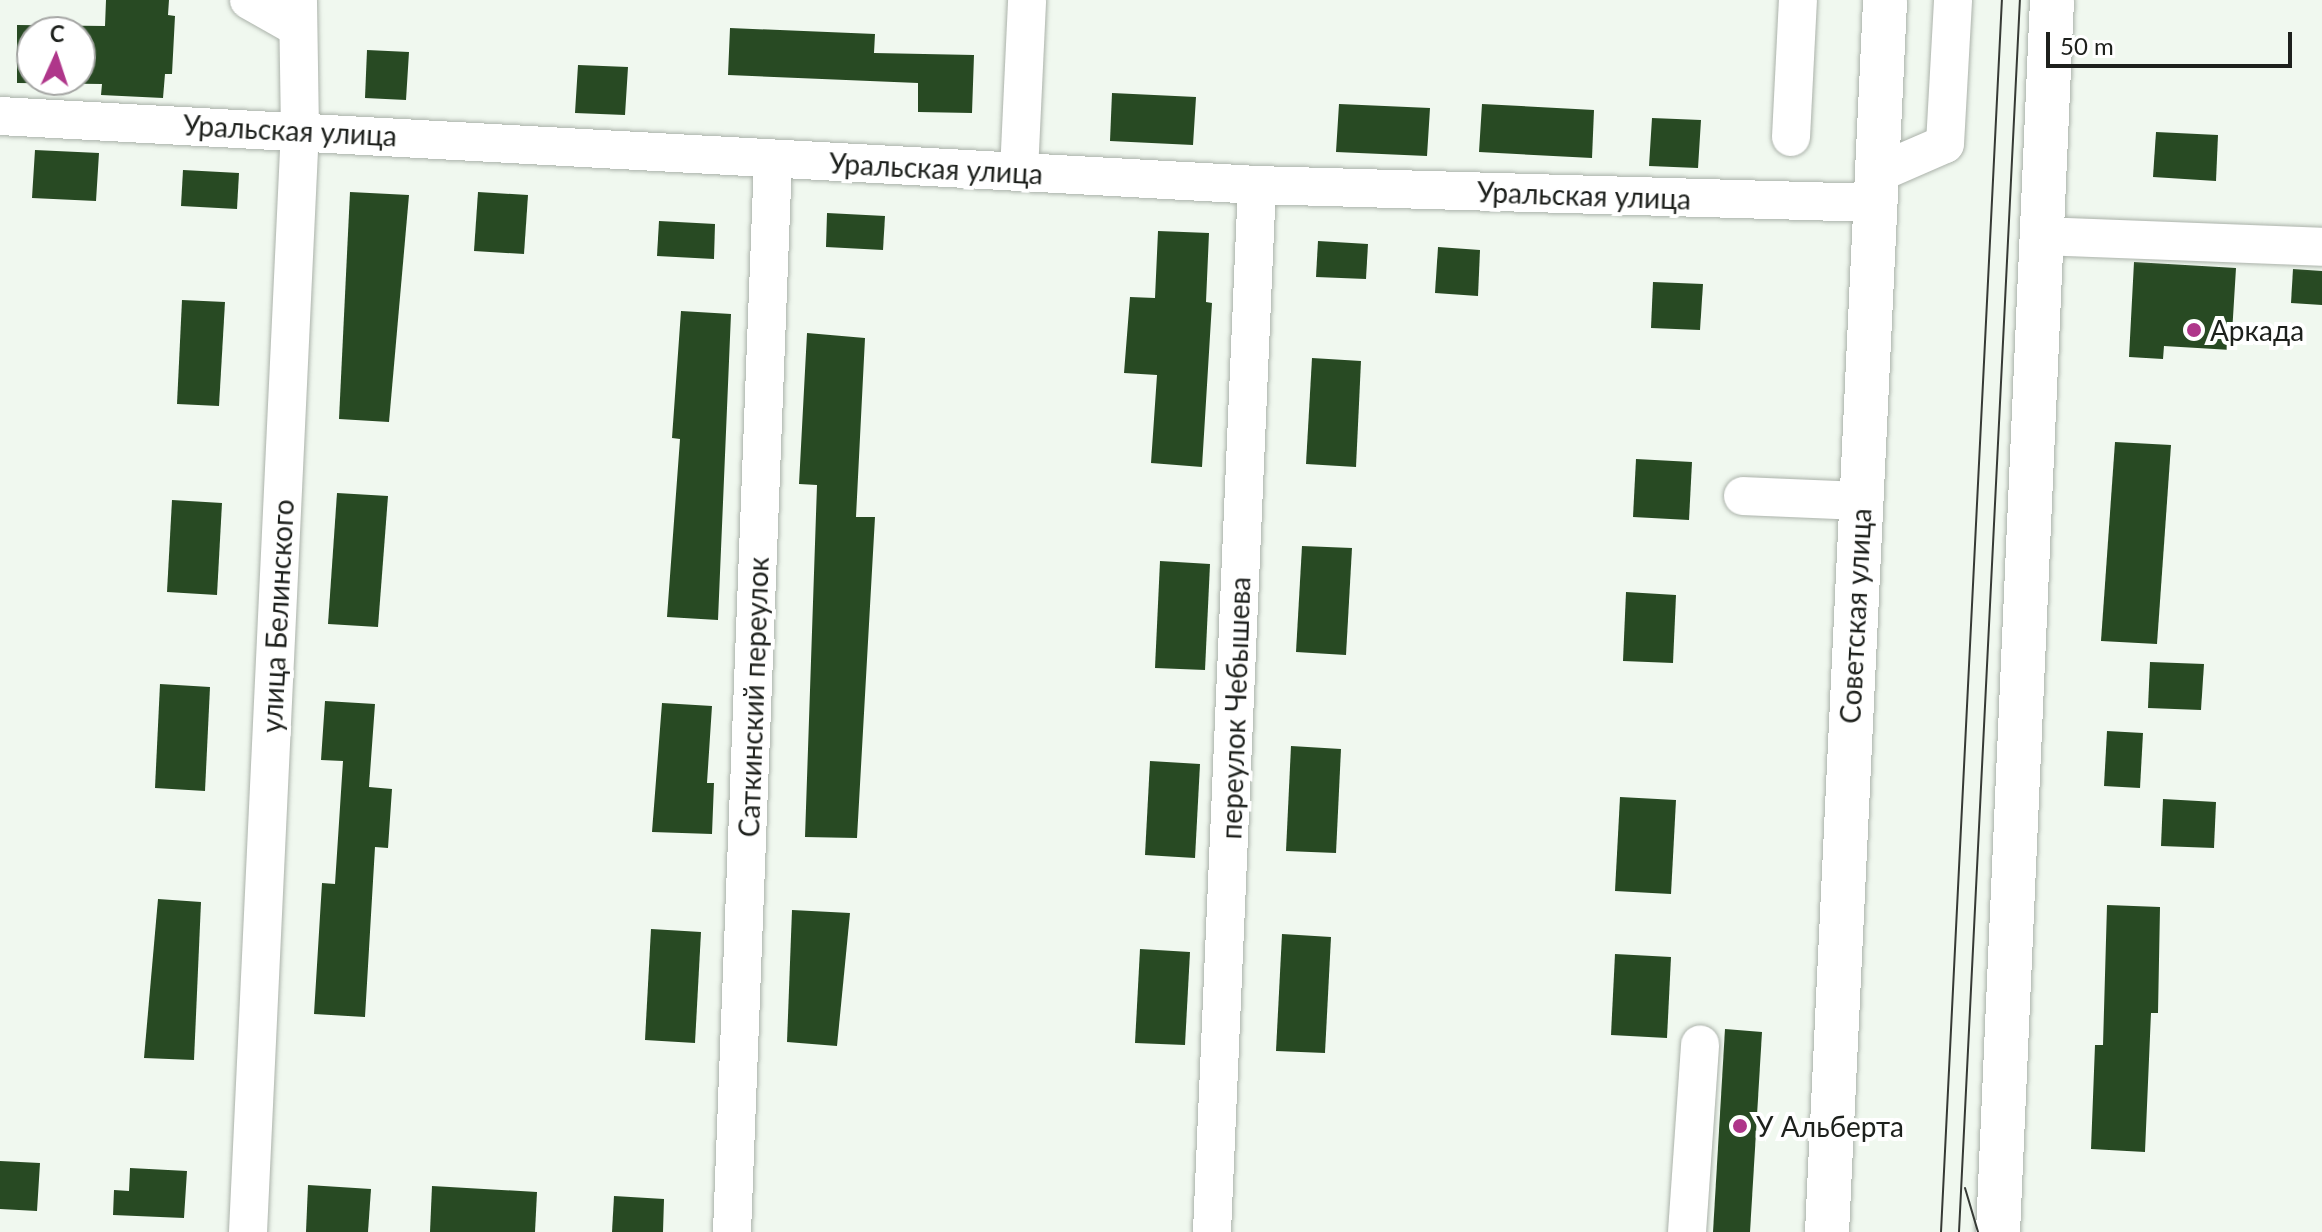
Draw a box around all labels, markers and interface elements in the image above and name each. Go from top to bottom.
north arrow [16,16,96,96]
scale bar [2050,16,2296,66]
text: С [49,20,65,47]
text: 50 m [2060,31,2114,60]
street label: Уральская улица [182,108,398,152]
street label: Уральская улица [828,146,1044,190]
street label: Уральская улица [1476,174,1692,216]
place label: Аркада [2210,313,2304,347]
marker: Аркада [2185,321,2203,339]
street label: улица Белинского [254,498,300,734]
street label: Советская улица [1833,507,1877,725]
street label: Саткинский переулок [731,556,775,838]
street label: переулок Чебышева [1214,576,1256,840]
place label: У Альберта [1756,1109,1904,1143]
marker: У Альберта [1731,1117,1749,1135]

